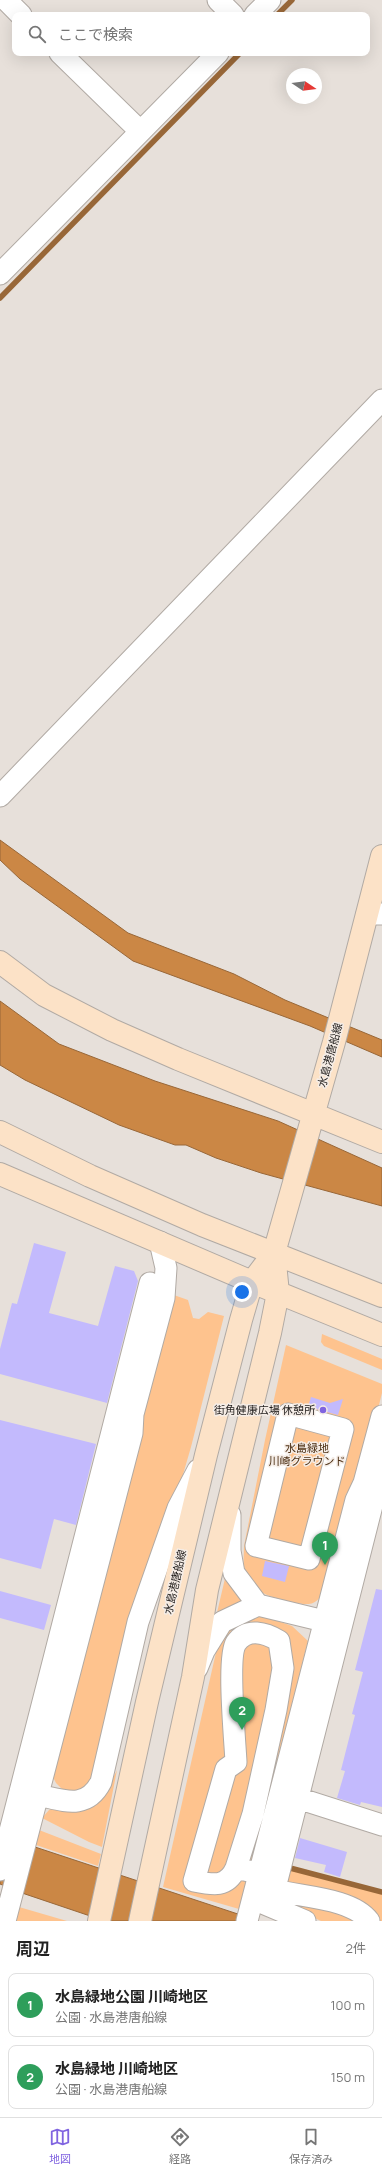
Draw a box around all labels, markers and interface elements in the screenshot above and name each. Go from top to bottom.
search box [12,12,370,56]
icon: search [26,23,48,45]
text: ここで検索 [58,24,133,45]
north arrow [286,68,322,104]
street label: 水島港唐船線 [314,1021,345,1089]
your location [232,1282,252,1302]
place label: 街角健康広場 休憩所 [214,1402,316,1417]
marker: 街角健康広場 休憩所 [318,1405,328,1415]
park label: 水島緑地 川崎グラウンド [269,1440,346,1468]
pin: 1 [312,1532,338,1565]
street label: 水島港唐船線 [160,1548,189,1616]
pin: 2 [229,1697,255,1730]
text: 周辺 [16,1937,50,1960]
text: 2件 [346,1939,366,1957]
text: 水島緑地公園 川崎地区 [55,1986,208,2007]
text: 1 [27,1996,33,2014]
text: 100 m [330,1996,365,2014]
text: 公園 · 水島港唐船線 [55,2008,167,2026]
text: 水島緑地 川崎地区 [55,2058,178,2079]
text: 2 [26,2068,34,2086]
text: 150 m [331,2068,365,2086]
text: 公園 · 水島港唐船線 [55,2080,167,2098]
tab: 地図 [49,2126,71,2166]
tab: 経路 [169,2126,191,2166]
tab: 保存済み [289,2126,333,2166]

